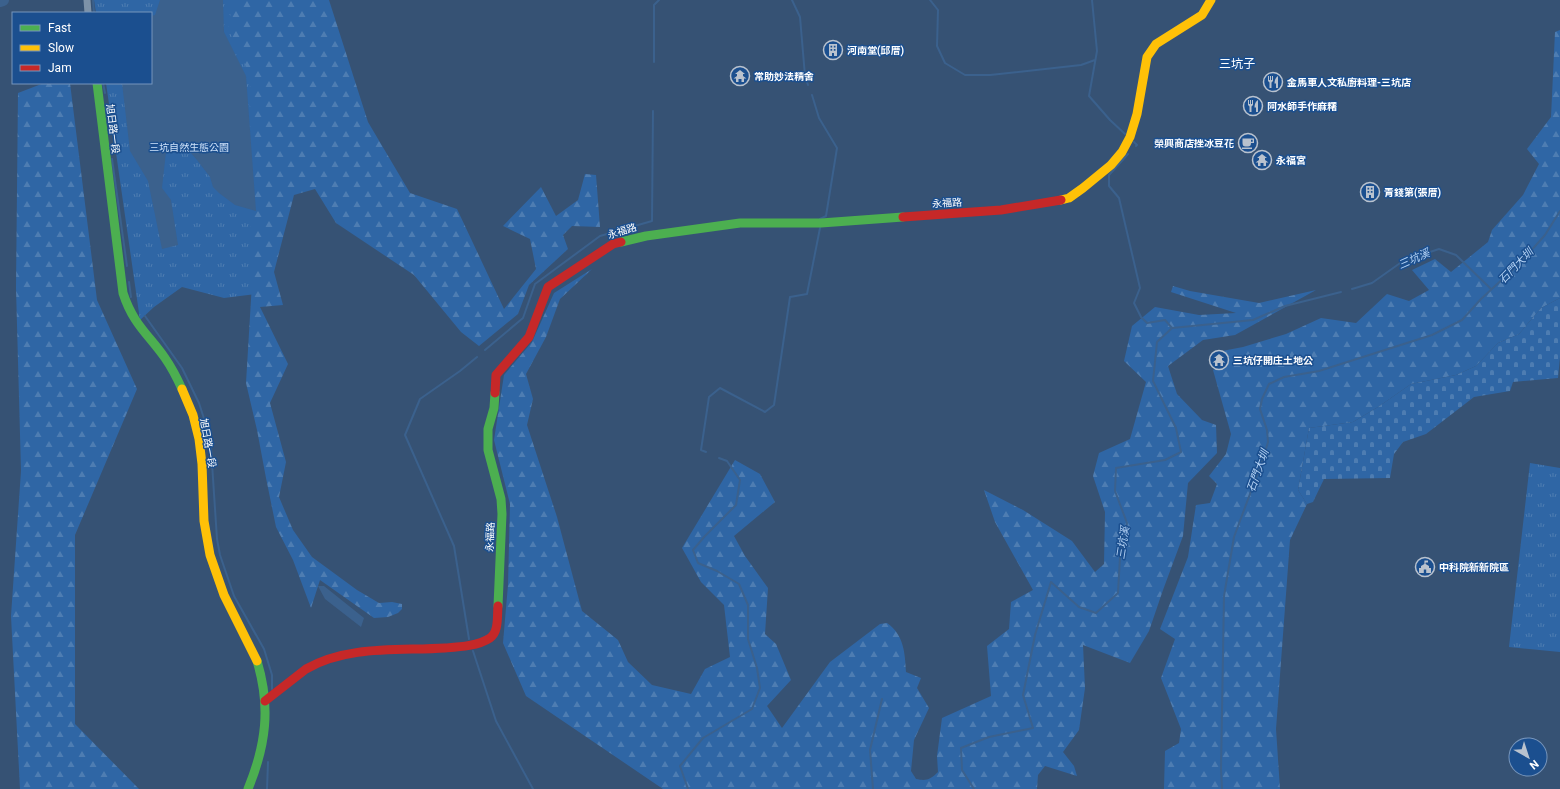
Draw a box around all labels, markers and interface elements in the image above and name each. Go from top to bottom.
legend [12,12,152,84]
text: Fast [48,21,71,35]
building icon: 河南堂(邱厝) [822,39,844,61]
text: Slow [48,41,74,55]
place label: 河南堂(邱厝) [847,45,904,57]
district label: 三坑子 [1219,57,1255,71]
text: Jam [48,61,72,75]
temple icon: 常助妙法精舍 [729,65,751,87]
place label: 常助妙法精舍 [754,71,814,82]
restaurant icon: 金馬車人文私廚料理-三坑店 [1262,71,1284,93]
place label: 金馬車人文私廚料理-三坑店 [1286,77,1411,88]
restaurant icon: 阿水師手作麻糬 [1242,95,1264,117]
place label: 阿水師手作麻糬 [1267,101,1337,112]
street label: 旭日路一段 [104,104,122,154]
cafe icon: 榮興商店挫冰豆花 [1237,132,1259,154]
place label: 榮興商店挫冰豆花 [1154,138,1234,149]
park label: 三坑自然生態公園 [149,142,229,153]
temple icon: 永福宮 [1251,149,1273,171]
place label: 永福宮 [1276,155,1306,166]
building icon: 青錢第(張厝) [1359,181,1381,203]
place label: 青錢第(張厝) [1384,187,1441,199]
street label: 永福路 [932,196,962,210]
street label: 永福路 [606,221,638,241]
water label: 石門大圳 [1496,244,1537,286]
water label: 三坑溪 [1396,246,1434,272]
temple icon: 三坑仔開庄土地公 [1208,349,1230,371]
place label: 三坑仔開庄土地公 [1233,355,1313,366]
street label: 旭日路一段 [198,417,218,469]
water label: 石門大圳 [1244,446,1272,494]
street label: 永福路 [484,522,496,552]
water label: 三坑溪 [1114,524,1132,560]
public building icon: 中科院新新院區 [1414,556,1436,578]
place label: 中科院新新院區 [1439,562,1509,573]
north arrow [1508,737,1548,777]
text: N [1527,757,1541,772]

